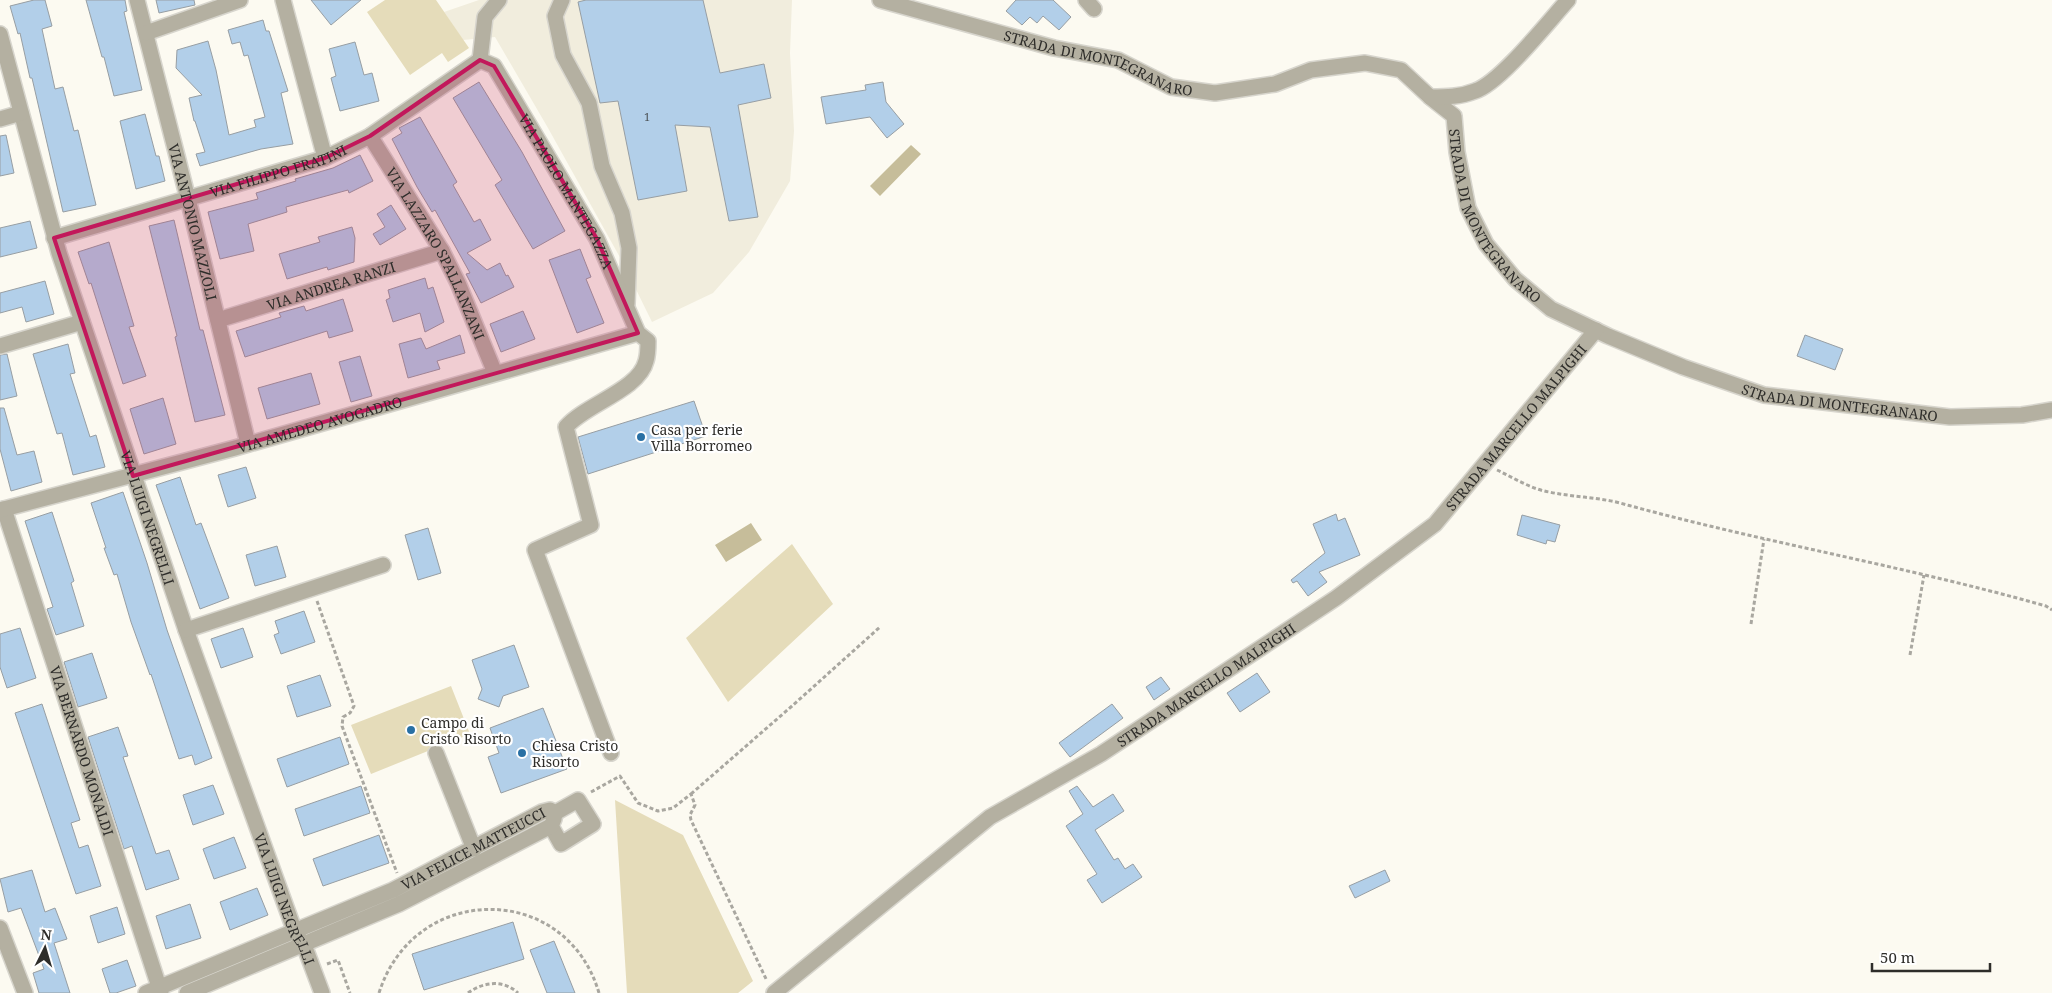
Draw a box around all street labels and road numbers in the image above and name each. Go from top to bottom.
street label: STRADA DI MONTEGRANARO [1002,25,1194,99]
street label: VIA PAOLO MANTEGAZZA [515,110,618,272]
street label: STRADA DI MONTEGRANARO [1446,128,1546,307]
street label: VIA FILIPPO FRATINI [207,140,350,201]
street label: VIA ANTONIO MAZZOLI [165,141,222,302]
street label: VIA LAZZARO SPALLANZANI [382,163,490,342]
street label: VIA ANDREA RANZI [264,257,397,314]
street label: STRADA MARCELLO MALPIGHI [1441,340,1590,514]
street label: STRADA DI MONTEGRANARO [1739,379,1939,425]
street label: VIA AMEDEO AVOGADRO [235,391,404,456]
street label: VIA LUIGI NEGRELLI [117,448,180,587]
street label: STRADA MARCELLO MALPIGHI [1113,618,1299,751]
street label: VIA BERNARDO MONALDI [46,663,119,838]
street label: VIA FELICE MATTEUCCI [398,802,549,894]
street label: VIA LUIGI NEGRELLI [250,830,320,967]

